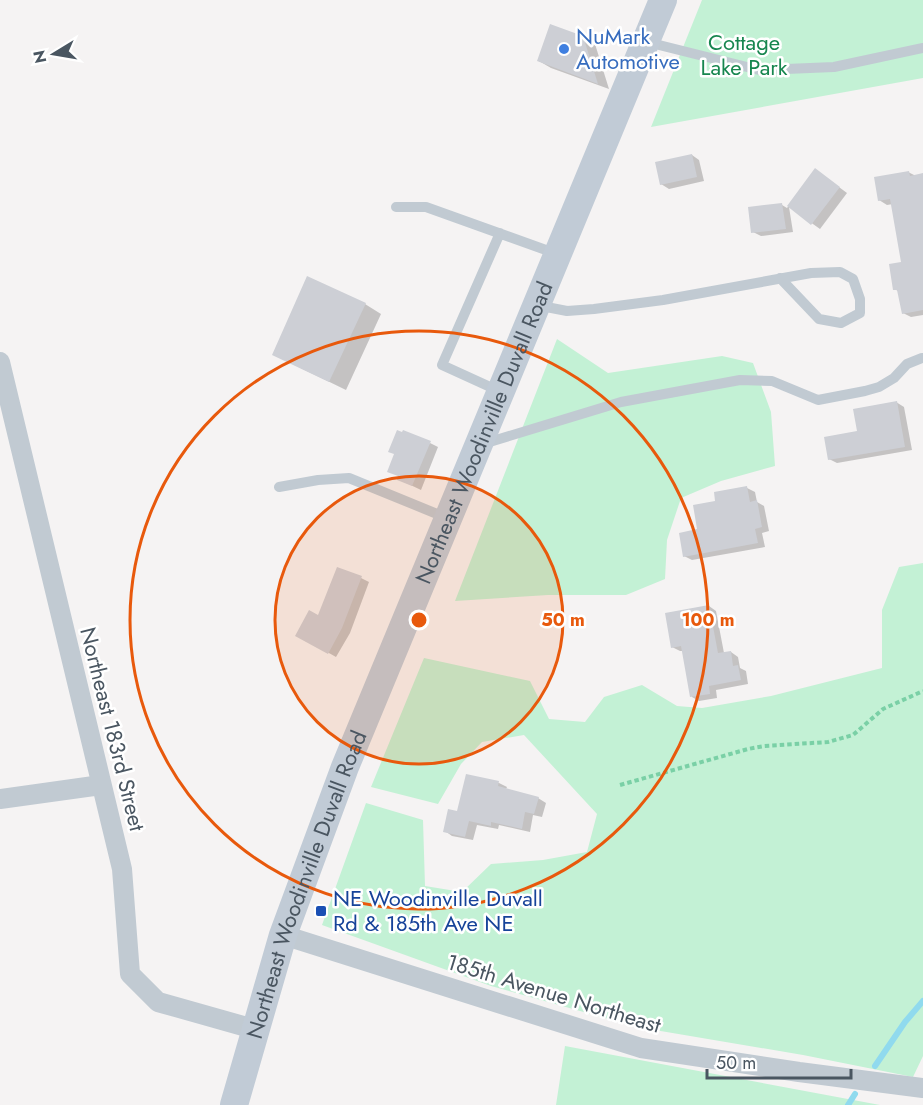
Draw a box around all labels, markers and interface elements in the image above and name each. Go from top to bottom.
place label: NuMark Automotive [576,20,680,77]
north arrow [24,24,84,84]
park label: Cottage Lake Park [701,26,788,83]
marker: NuMark Automotive [557,42,571,56]
text: N [27,48,52,65]
street label: Northeast Woodinville Duvall Road [407,277,561,589]
text: 50 m [541,607,585,633]
text: 100 m [681,607,735,633]
centre of rings [409,610,429,630]
street label: Northeast 183rd Street [72,624,154,835]
street label: Northeast Woodinville Duvall Road [238,726,374,1042]
place label: NE Woodinville Duvall Rd & 185th Ave NE [333,882,543,939]
marker: NE Woodinville Duvall Rd & 185th Ave NE [314,904,328,918]
street label: 185th Avenue Northeast [443,945,666,1041]
scale bar [707,1042,851,1080]
text: 50 m [716,1050,756,1076]

